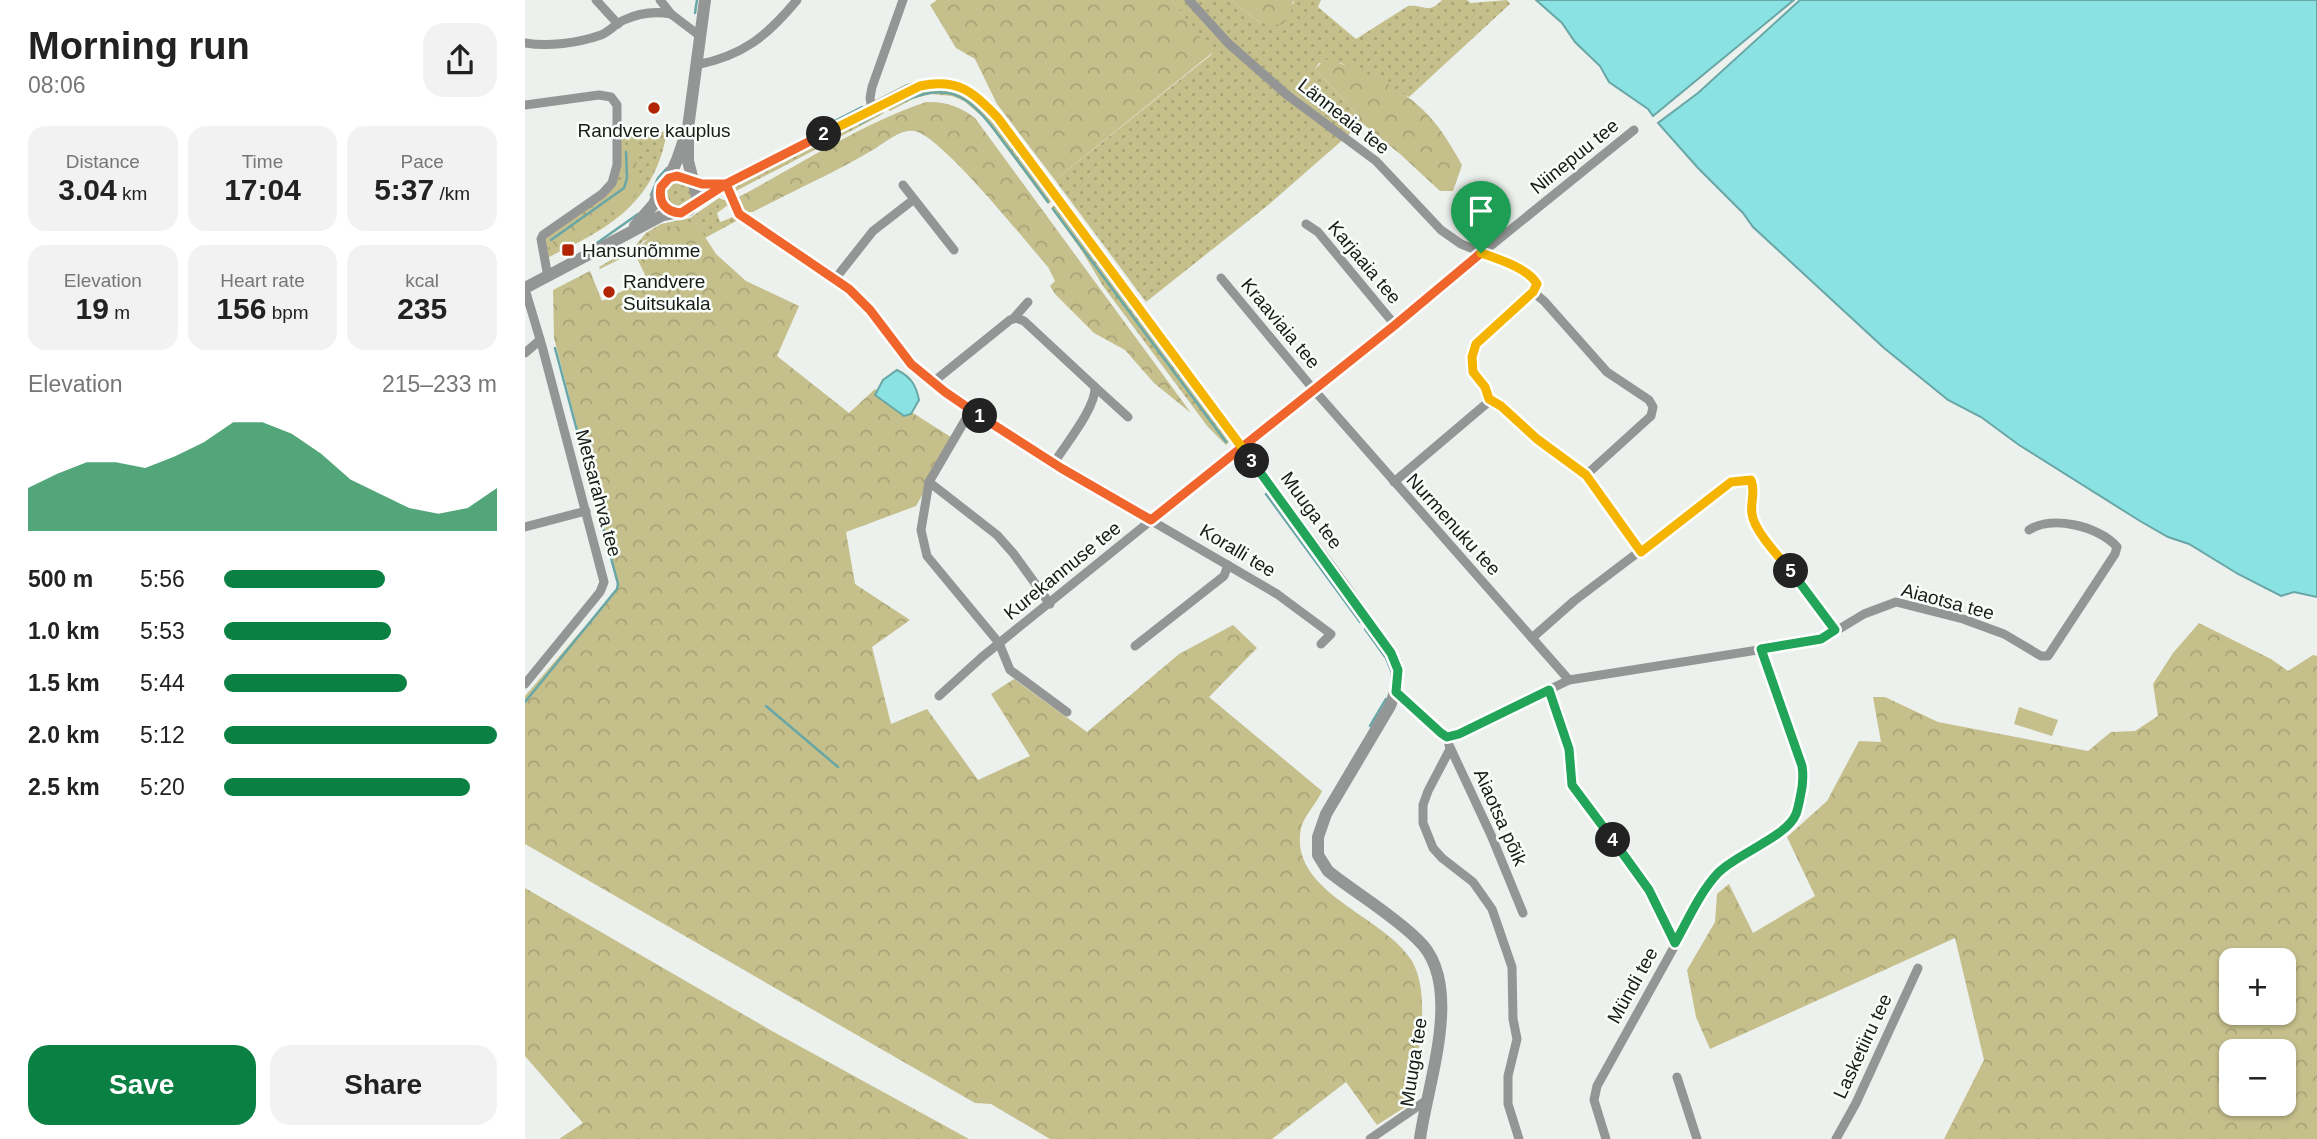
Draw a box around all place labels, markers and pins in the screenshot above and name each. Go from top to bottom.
marker: Randvere kauplus [646,100,662,116]
pin: 2 [807,116,841,152]
place label: Randvere kauplus [577,120,731,141]
pin [1451,181,1511,253]
place label: Hansunõmme [582,240,700,261]
marker: Hansunõmme [560,242,576,258]
place label: Randvere Suitsukala [623,271,711,314]
marker: Randvere Suitsukala [601,284,617,300]
pin: 1 [963,398,997,434]
pin: 3 [1235,444,1269,478]
pin: 5 [1773,554,1809,588]
pin: 4 [1595,822,1631,858]

